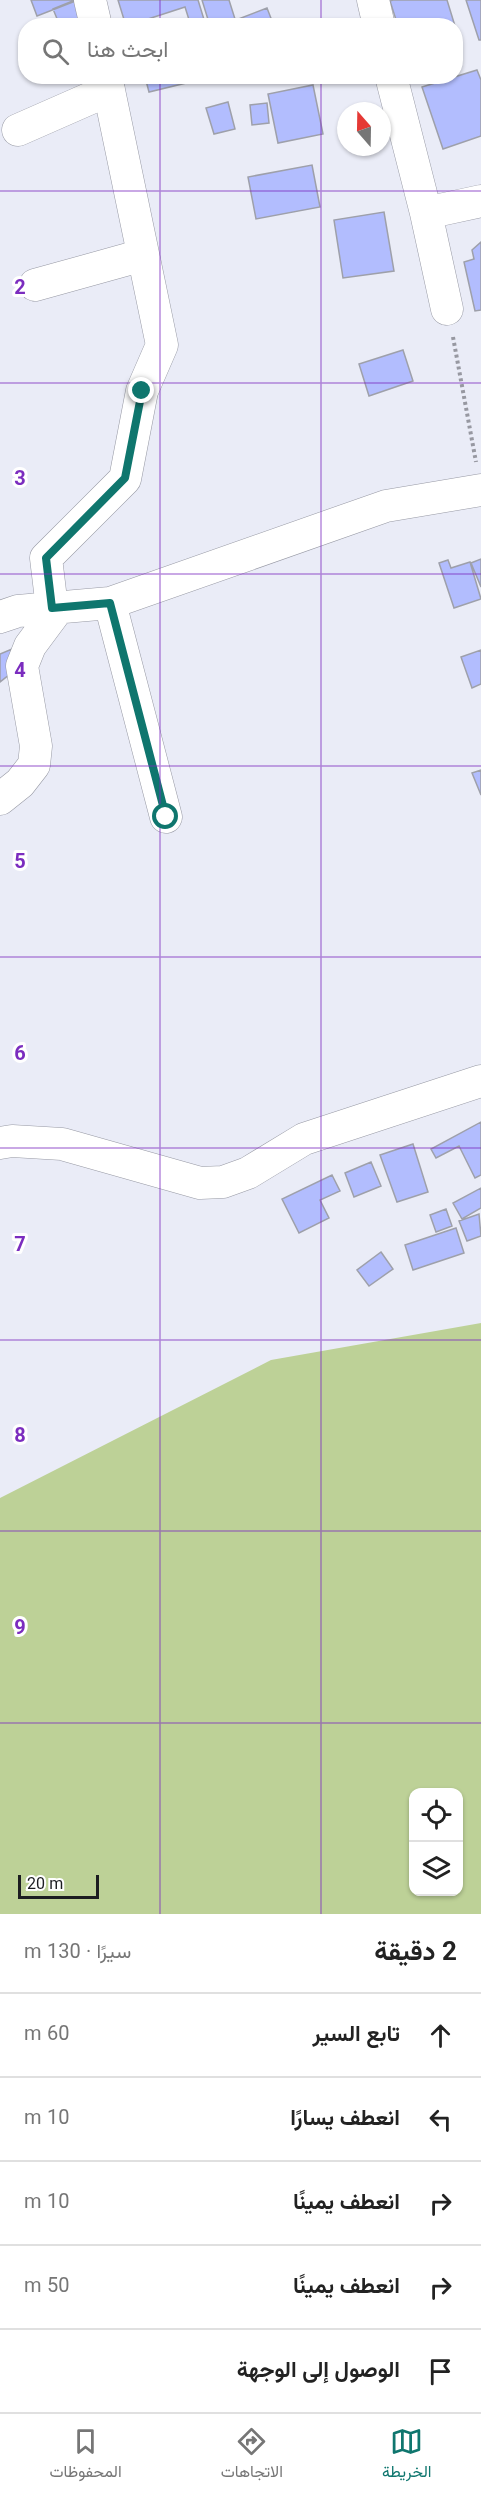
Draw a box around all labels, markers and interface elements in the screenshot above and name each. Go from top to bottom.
search box [18,18,463,84]
text: ابحث هنا [87,34,168,69]
icon: search [39,35,72,68]
north arrow [337,102,391,156]
text: 2 [14,273,26,305]
route end [128,377,154,403]
text: 3 [14,464,26,496]
text: 4 [14,656,26,688]
route start [152,803,178,829]
text: 5 [14,847,26,879]
text: 6 [14,1039,26,1071]
text: 7 [14,1230,26,1262]
text: 8 [14,1421,26,1453]
text: 9 [14,1613,26,1645]
map controls [409,1788,463,1896]
button: locate [409,1788,463,1842]
button: layers [409,1842,463,1896]
scale bar [18,1872,99,1900]
text: 20 m [27,1873,63,1898]
text: 2 دقيقة [374,1933,457,1974]
text: سيرًا · 130 m [24,1937,131,1969]
text: تابع السير [312,2018,400,2053]
text: 60 m [24,2019,69,2051]
icon: ahead [424,2019,457,2052]
text: انعطف يسارًا [290,2102,400,2137]
text: 10 m [24,2103,69,2135]
icon: left [424,2103,457,2136]
text: انعطف يمينًا [293,2186,400,2221]
text: 10 m [24,2187,69,2219]
icon: right [424,2187,457,2220]
text: انعطف يمينًا [293,2270,400,2305]
text: 50 m [24,2271,69,2303]
icon: right [424,2271,457,2304]
text: الوصول إلى الوجهة [237,2354,400,2389]
icon: arrive [424,2355,457,2388]
tab: المحفوظات [50,2425,122,2486]
tab: الاتجاهات [221,2425,283,2486]
tab: الخريطة [382,2425,431,2486]

